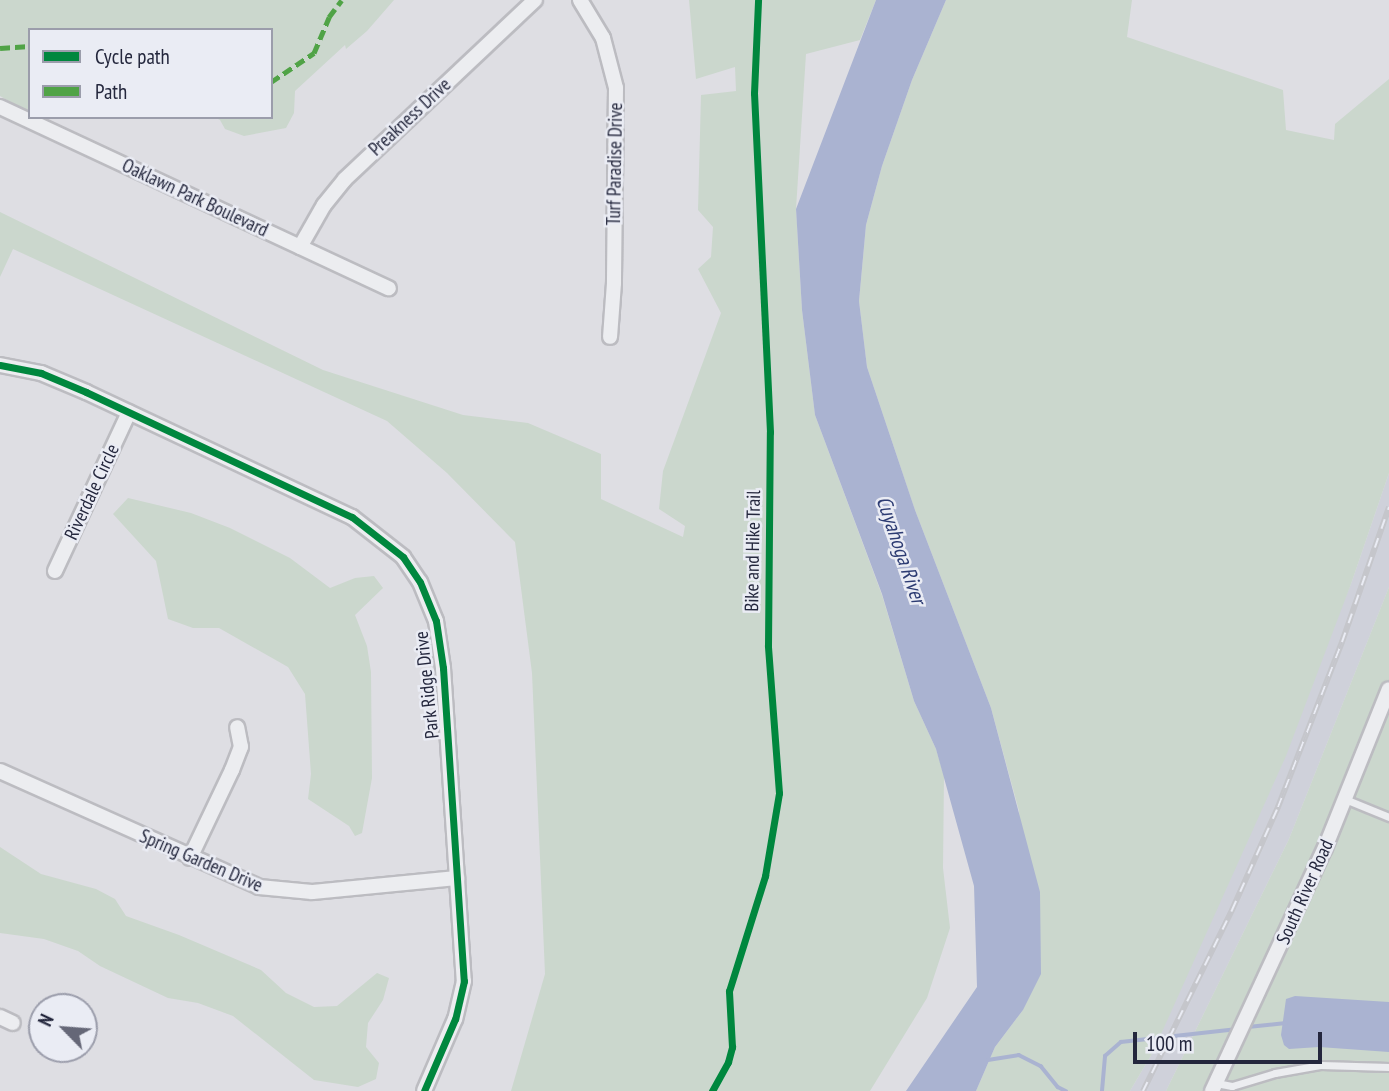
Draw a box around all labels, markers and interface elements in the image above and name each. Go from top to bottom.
legend [28,28,273,119]
text: Cycle path [95,43,170,70]
street label: Preakness Drive [364,73,456,161]
text: Path [95,78,127,105]
street label: Turf Paradise Drive [603,102,627,226]
street label: Oaklawn Park Boulevard [118,154,272,242]
street label: Riverdale Circle [60,441,124,543]
street label: Bike and Hike Trail [741,490,765,612]
water label: Cuyahoga River [871,493,931,607]
street label: Park Ridge Drive [410,630,444,740]
street label: Spring Garden Drive [136,825,266,897]
street label: South River Road [1272,836,1338,948]
north arrow [28,993,98,1063]
text: N [33,1010,59,1030]
scale bar [1137,1018,1326,1062]
text: 100 m [1146,1030,1192,1057]

